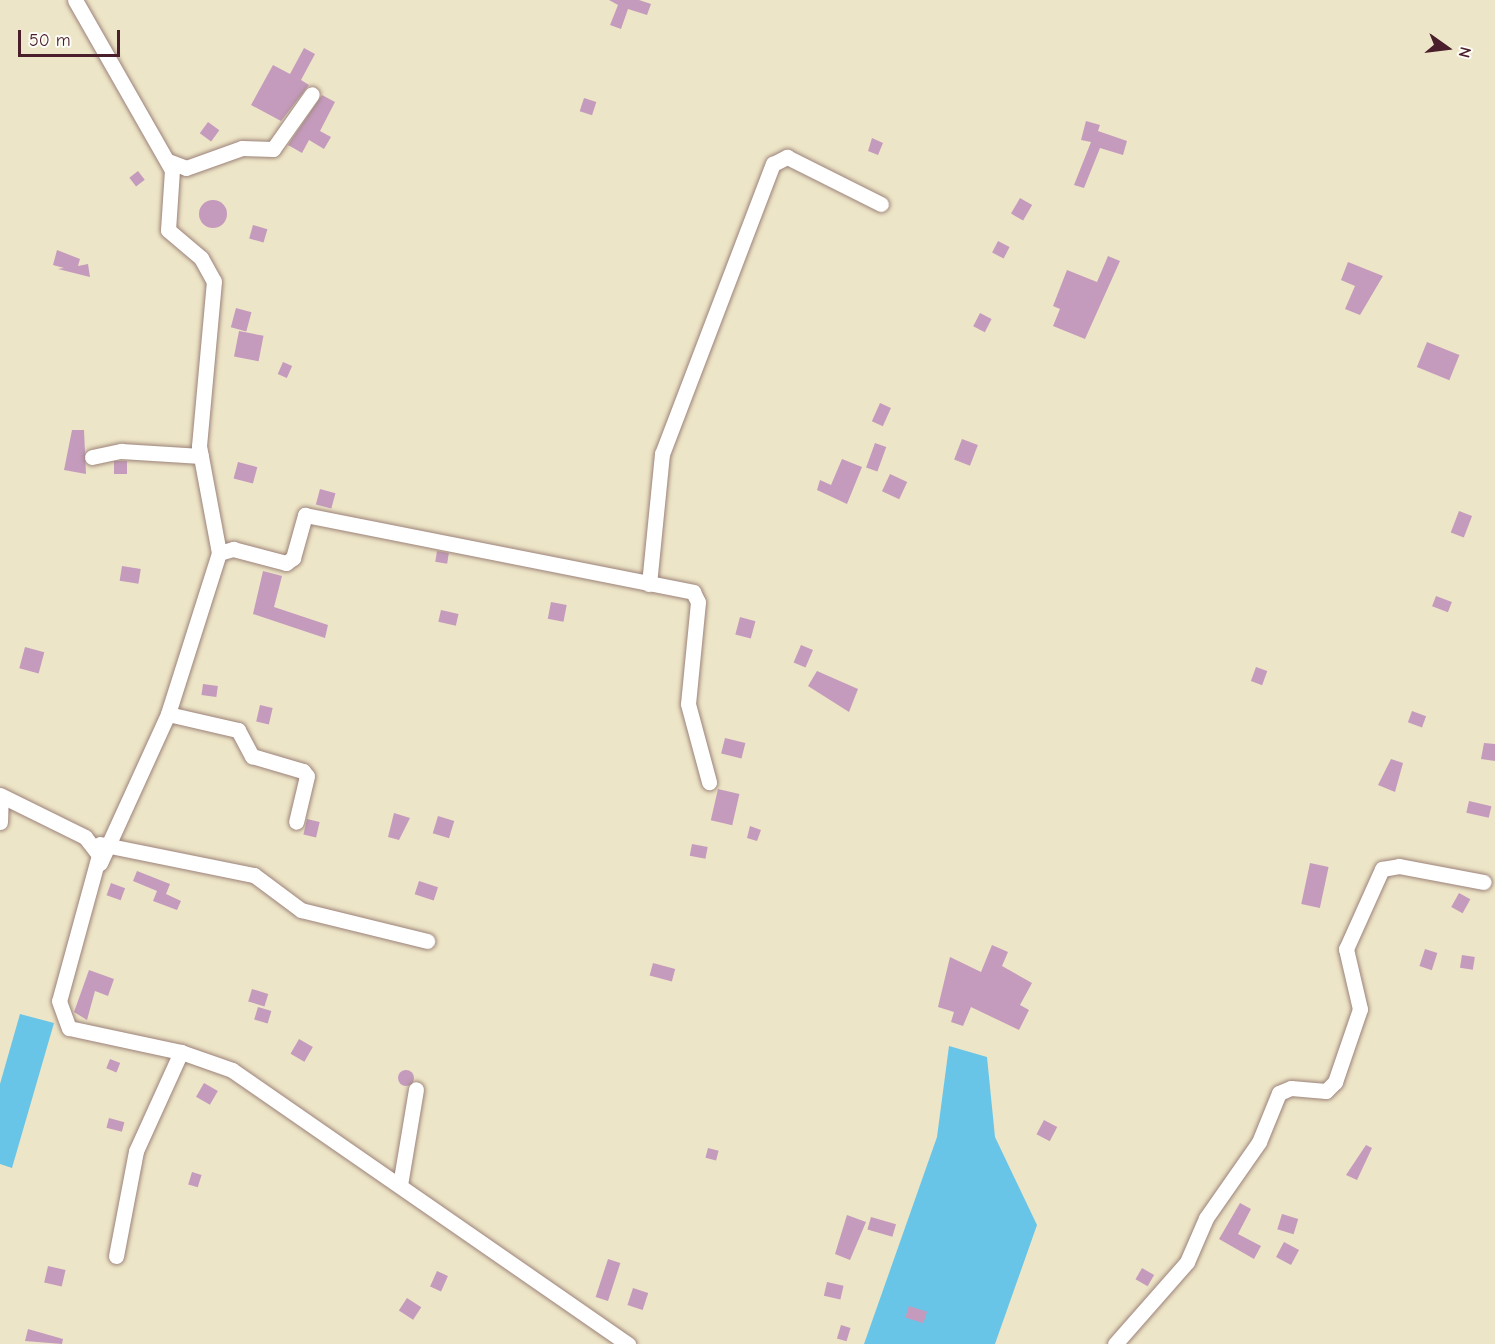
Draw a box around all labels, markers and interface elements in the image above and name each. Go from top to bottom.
scale bar [21,18,123,56]
north arrow [1417,18,1477,78]
text: 50 m [29,30,71,51]
text: N [1454,45,1474,60]

